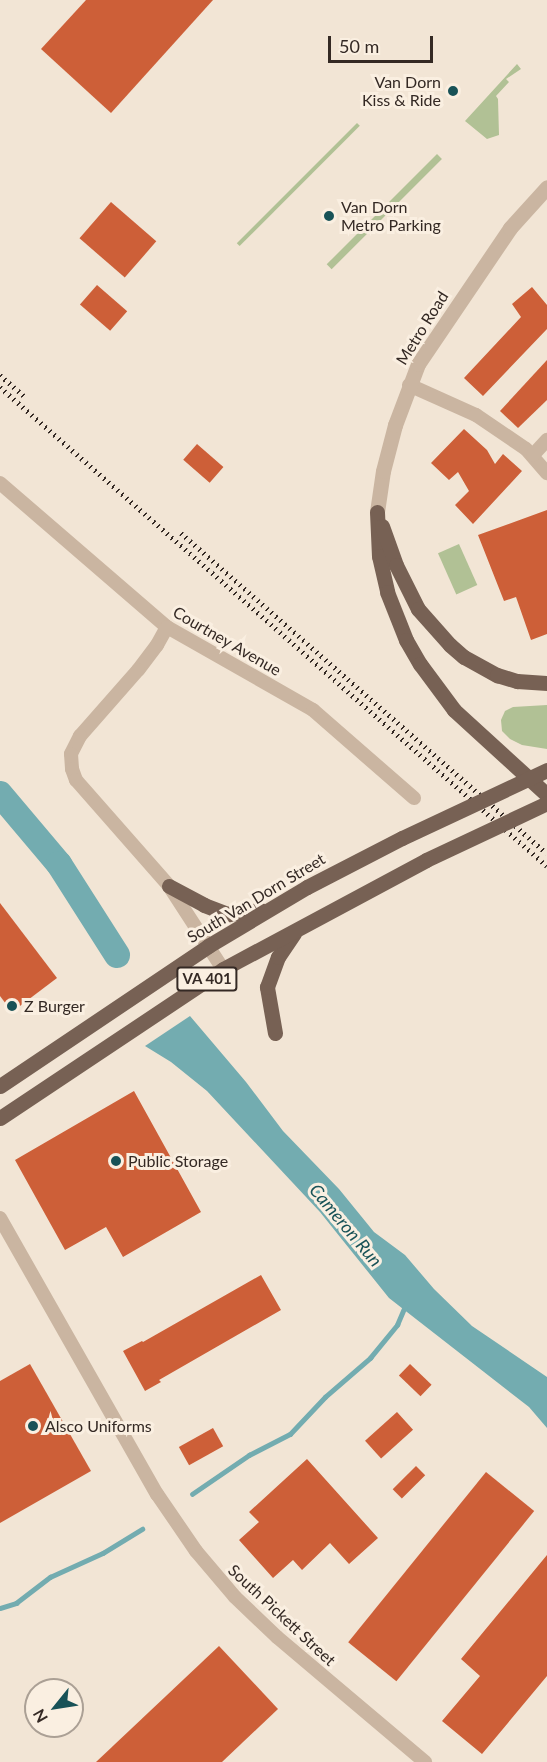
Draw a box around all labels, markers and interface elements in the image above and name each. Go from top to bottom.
scale bar [331,24,436,62]
text: 50 m [339,35,379,57]
place label: Van Dorn Kiss & Ride [362,72,441,110]
marker: Van Dorn Kiss & Ride [446,84,460,98]
place label: Van Dorn Metro Parking [341,197,441,235]
marker: Van Dorn Metro Parking [322,209,336,223]
street label: Metro Road [392,288,452,368]
street label: Courtney Avenue [169,602,285,680]
street label: South Van Dorn Street [183,849,329,947]
road number: VA 401 [176,967,238,991]
place label: Z Burger [24,996,85,1016]
marker: Z Burger [5,999,19,1013]
place label: Public Storage [128,1151,228,1171]
marker: Public Storage [109,1154,123,1168]
water label: Cameron Run [305,1179,387,1271]
place label: Alsco Uniforms [45,1416,152,1436]
marker: Alsco Uniforms [26,1419,40,1433]
street label: South Pickett Street [224,1560,340,1670]
north arrow [24,1678,84,1738]
text: N [28,1706,51,1726]

